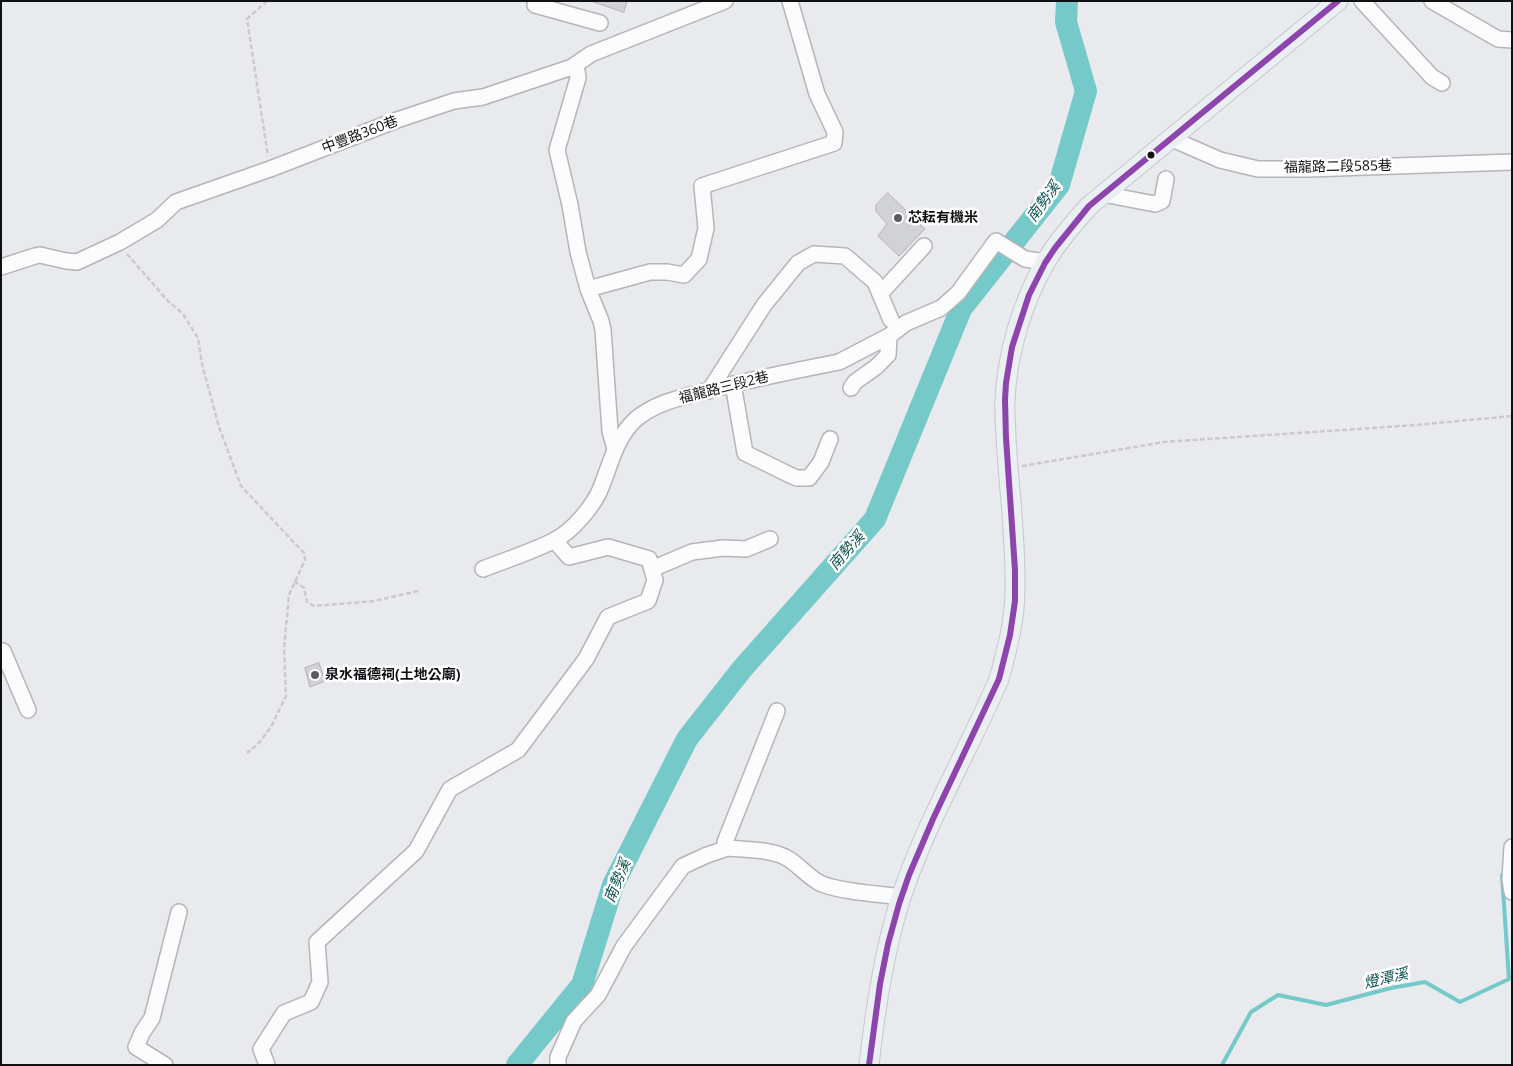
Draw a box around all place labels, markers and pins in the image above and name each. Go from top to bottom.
unlabelled marker [1146,150,1156,160]
place label: 芯耘有機米 [908,210,978,226]
marker: 芯耘有機米 [892,212,904,224]
place label: 泉水福德祠(土地公廟) [325,667,460,683]
marker: 泉水福德祠(土地公廟) [309,669,321,681]

